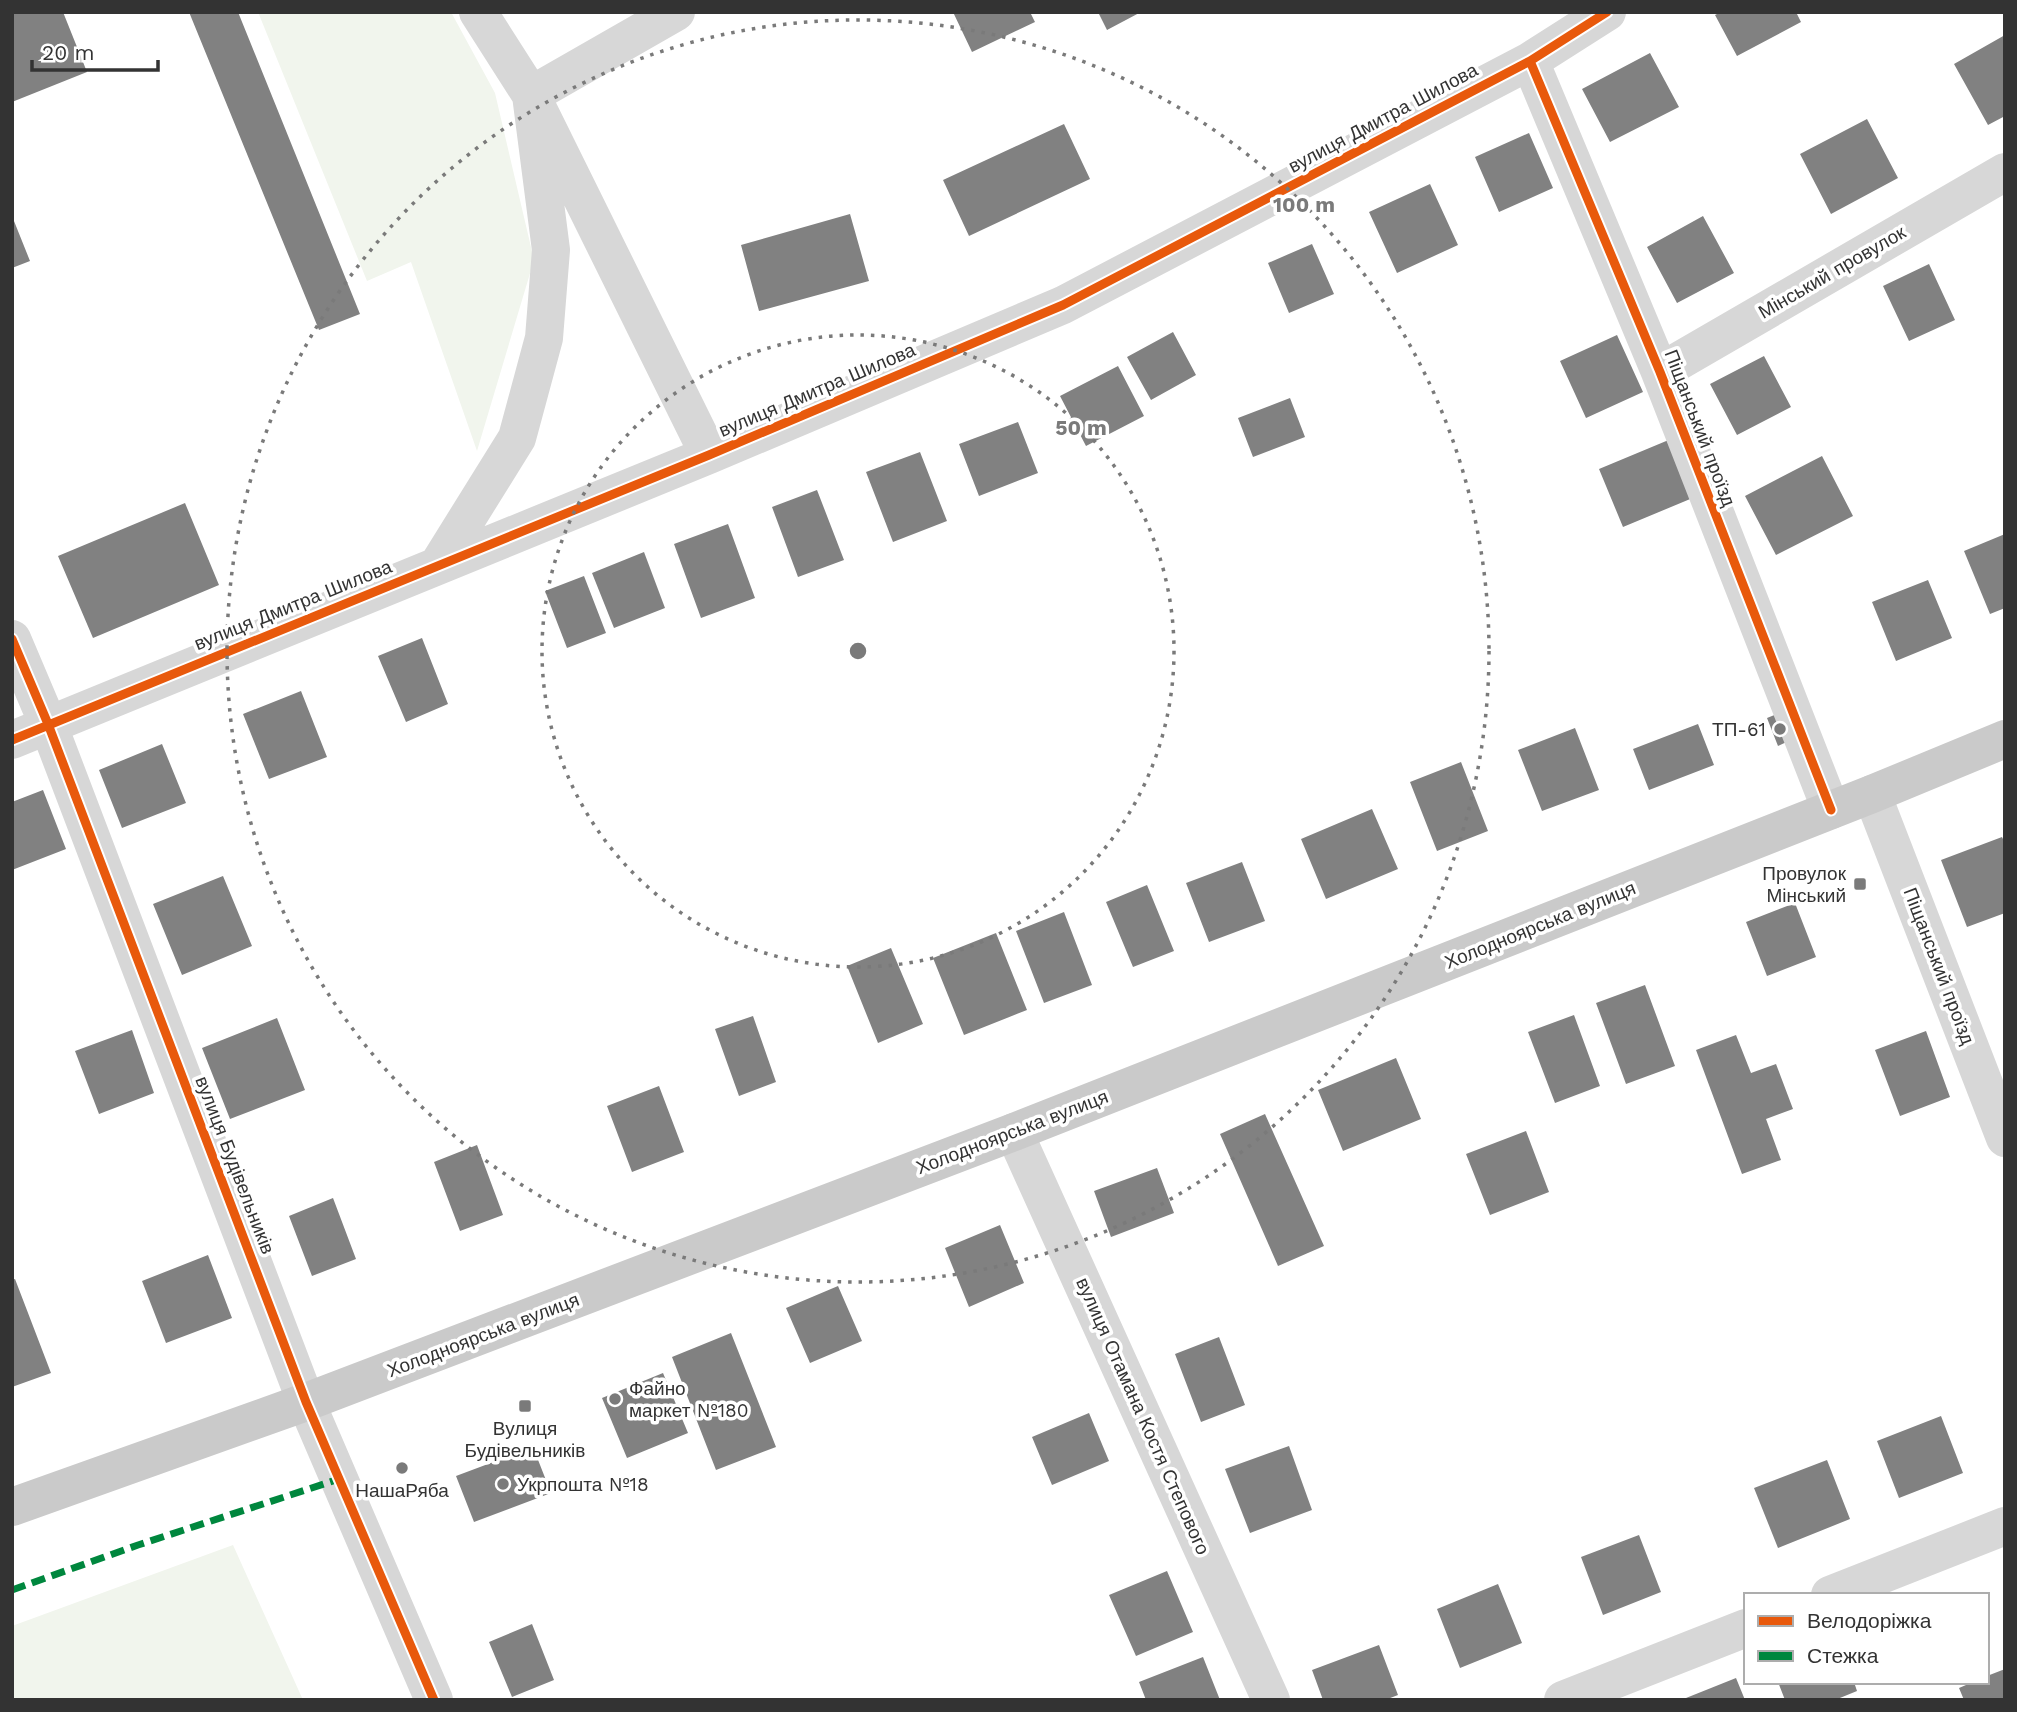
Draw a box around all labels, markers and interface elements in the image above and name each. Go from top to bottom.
scale bar [32,28,158,72]
text: 20 m [42,40,94,65]
street label: вулиця Дмитра Шилова [1284,58,1482,178]
text: 100 m [1273,192,1335,217]
street label: Мінський провулок [1754,220,1910,324]
street label: вулиця Дмитра Шилова [715,338,919,442]
street label: Піщанський проїзд [1660,346,1740,510]
text: 50 m [1055,415,1107,440]
street label: вулиця Дмитра Шилова [191,555,396,655]
centre of rings [846,639,870,663]
place label: ТП-61 [1712,718,1766,741]
marker: ТП-61 [1772,721,1788,737]
place label: Провулок Мінський [1762,862,1847,907]
street label: Холодноярська вулиця [1441,876,1639,974]
marker: Провулок Мінський [1852,876,1868,892]
street label: Піщанський проїзд [1899,884,1979,1048]
street label: вулиця Будівельників [190,1073,280,1257]
street label: Холодноярська вулиця [913,1085,1111,1179]
street label: вулиця Отамана Костя Степового [1071,1274,1215,1558]
street label: Холодноярська вулиця [384,1288,582,1382]
place label: Файно маркет №180 [629,1377,749,1422]
marker: Файно маркет №180 [607,1391,623,1407]
marker: Вулиця Будівельників [517,1398,533,1414]
place label: Вулиця Будівельників [465,1417,585,1462]
marker: НашаРяба [394,1460,410,1476]
place label: Укрпошта №18 [517,1473,649,1496]
marker: Укрпошта №18 [495,1476,511,1492]
place label: НашаРяба [355,1479,449,1502]
legend [1744,1593,1989,1684]
text: Велодоріжка [1807,1608,1932,1633]
text: Стежка [1807,1643,1879,1668]

